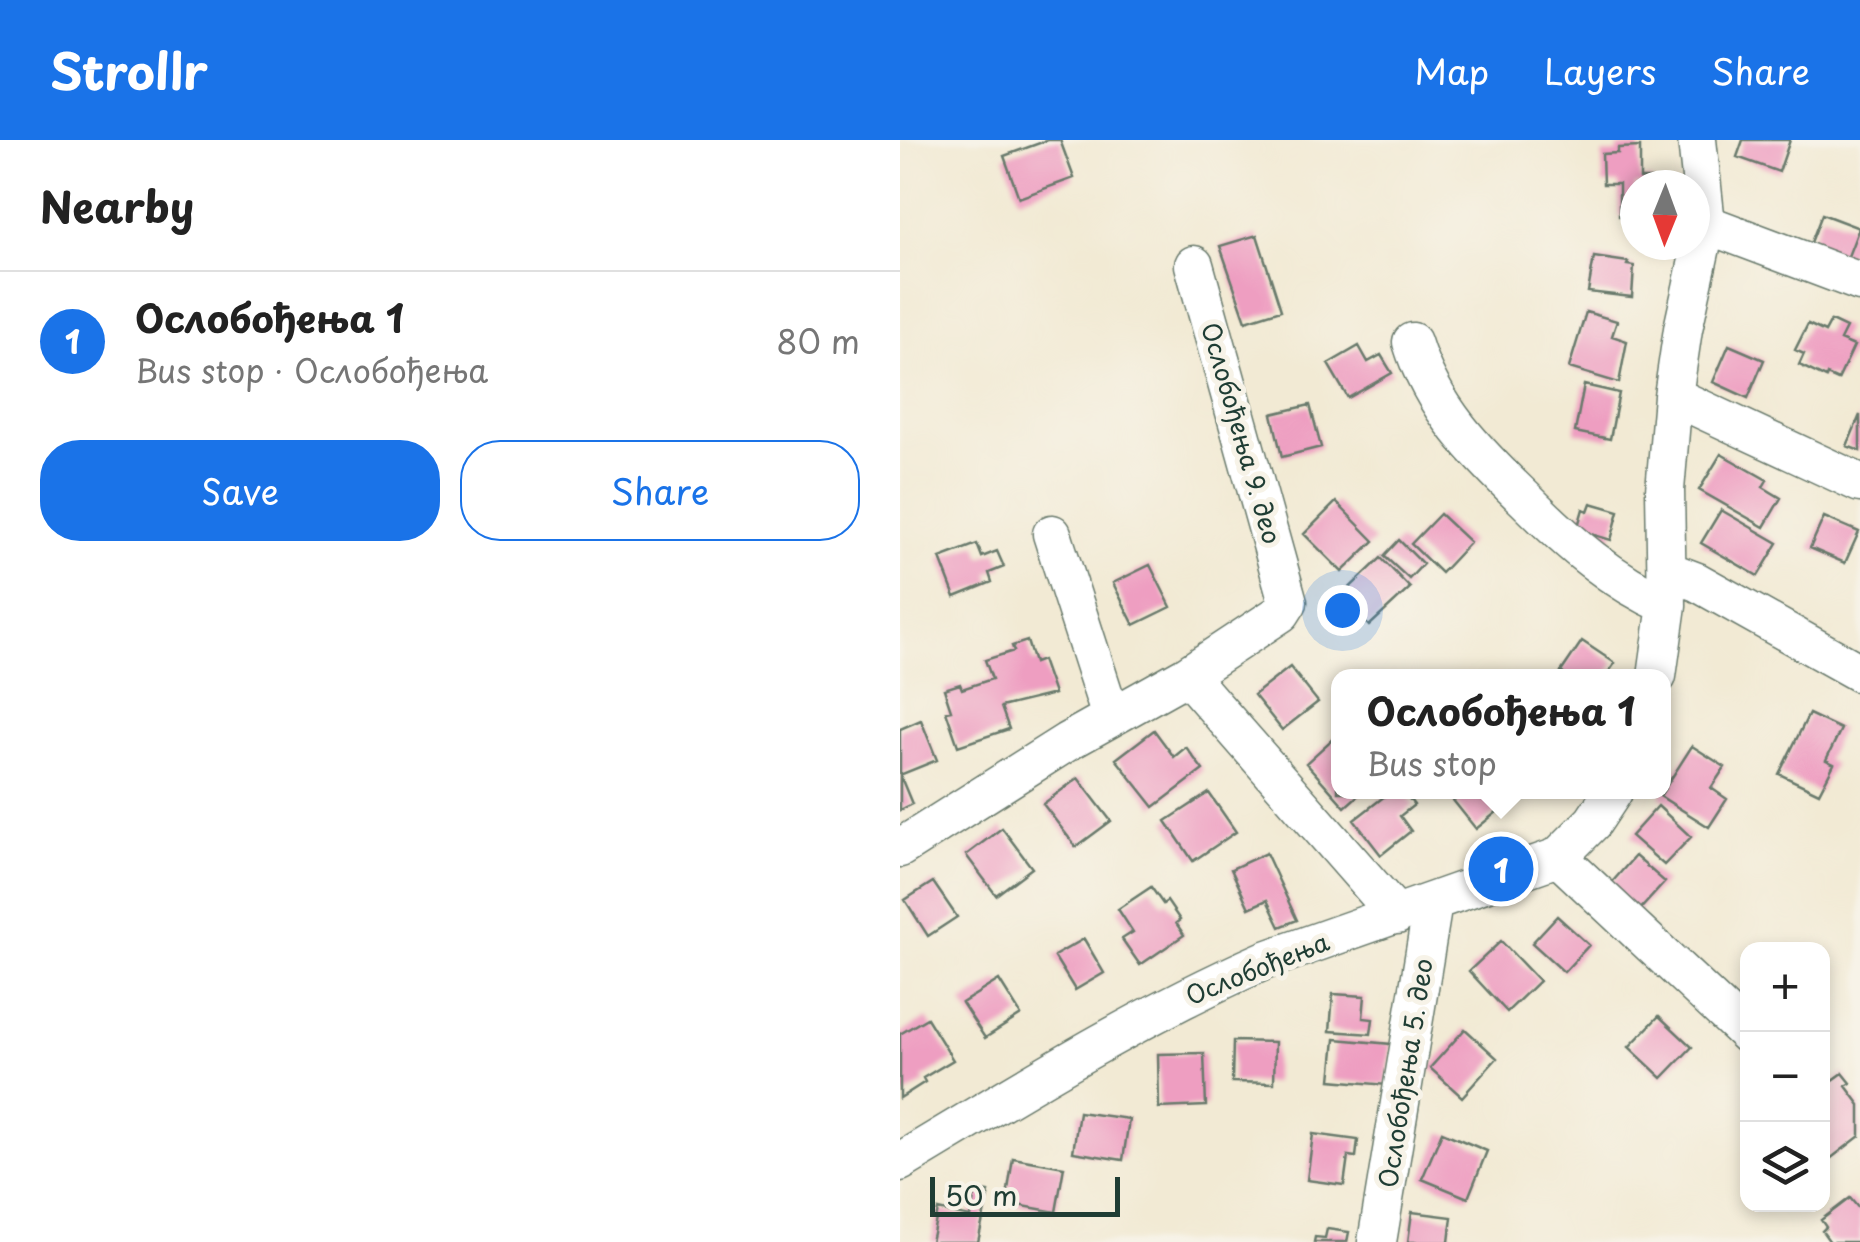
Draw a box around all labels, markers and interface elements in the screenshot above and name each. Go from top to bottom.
text: Strollr [50,34,208,106]
text: Map [1414,44,1489,97]
text: Layers [1544,44,1656,97]
text: Share [1711,44,1810,97]
north arrow [1620,170,1710,260]
text: Nearby [40,174,194,237]
text: Ослобођења 1 [135,289,404,346]
text: 1 [65,317,80,365]
text: 80 m [776,317,860,365]
street label: Ослобођења 9. део [1192,318,1292,548]
text: Bus stop · Ослобођења [135,346,488,394]
button: Save [40,440,440,541]
button: Share [460,440,860,541]
your location [1317,585,1368,636]
popup [1331,669,1671,799]
text: Ослобођења 1 [1367,682,1635,739]
text: Bus stop [1367,739,1497,787]
pin: 1 [1468,832,1534,906]
street label: Ослобођења [1180,922,1335,1014]
map controls [1740,942,1830,1212]
button: + [1740,942,1830,1032]
street label: Ослобођења 5. део [1368,955,1442,1191]
button: − [1740,1032,1830,1122]
button: layers [1740,1122,1830,1212]
scale bar [930,1172,1120,1216]
text: 50 m [945,1173,1018,1216]

